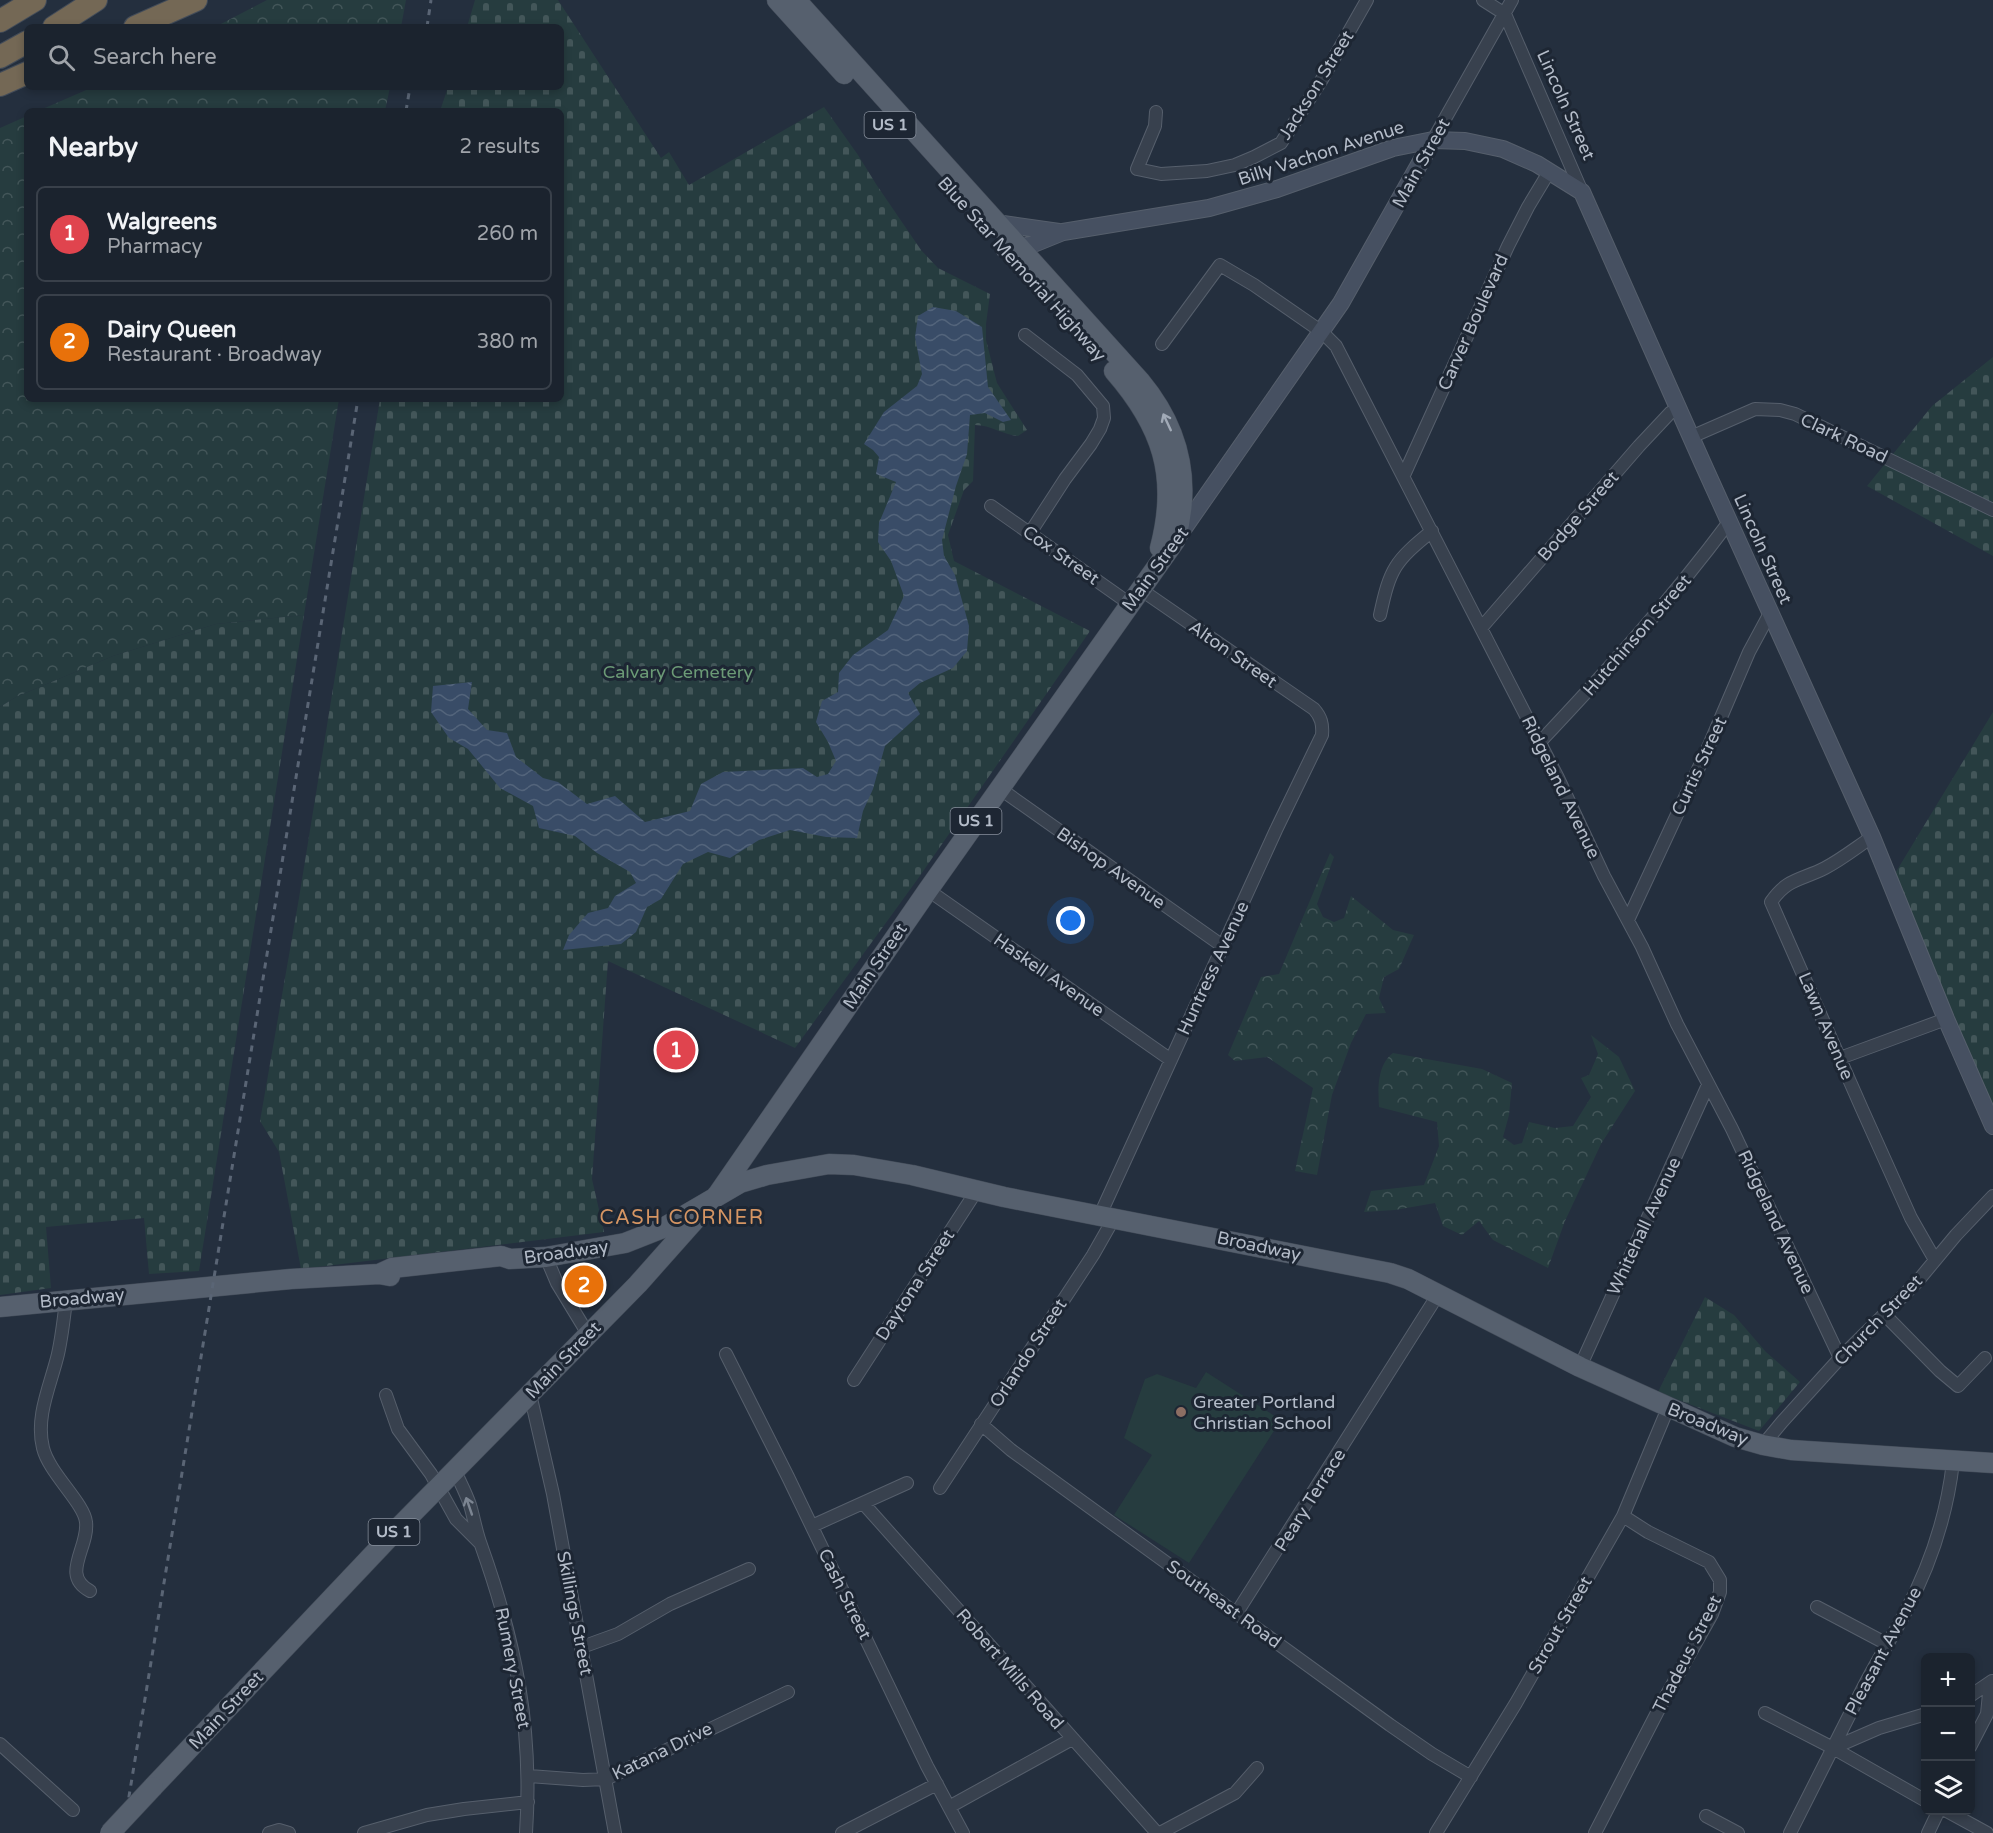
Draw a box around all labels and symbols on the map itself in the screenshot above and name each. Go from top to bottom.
street label: Jackson Street [1274,26,1358,144]
street label: Lincoln Street [1532,47,1600,163]
road number: US 1 [864,112,916,138]
street label: Main Street [1387,114,1455,212]
street label: Billy Vachon Avenue [1235,116,1407,190]
street label: Blue Star Memorial Highway [933,172,1111,366]
street label: Carver Boulevard [1433,250,1513,394]
street label: Clark Road [1797,408,1891,468]
one-way arrow [1161,414,1173,432]
street label: Bodge Street [1533,466,1623,566]
street label: Lincoln Street [1729,491,1797,607]
street label: Cox Street [1018,521,1104,590]
street label: Main Street [1117,522,1193,616]
street label: Hutchinson Street [1578,570,1696,700]
street label: Alton Street [1185,616,1281,692]
park label: Calvary Cemetery [603,661,754,683]
street label: Ridgeland Avenue [1517,712,1605,862]
street label: Curtis Street [1667,713,1731,819]
road number: US 1 [950,808,1002,834]
street label: Bishop Avenue [1052,822,1170,914]
street label: Huntress Avenue [1172,898,1254,1038]
your location [1056,906,1085,935]
street label: Main Street [838,919,912,1013]
street label: Haskell Avenue [989,929,1109,1021]
street label: Lawn Avenue [1793,969,1859,1083]
pin: 1 [656,1028,696,1072]
street label: Ridgeland Avenue [1733,1147,1819,1297]
street label: Whitehall Avenue [1602,1153,1686,1299]
district label: CASH CORNER [600,1206,764,1230]
street label: Daytona Street [871,1225,959,1345]
street label: Broadway [1215,1226,1303,1266]
street label: Broadway [522,1235,610,1269]
pin: 2 [564,1262,604,1308]
street label: Church Street [1829,1270,1927,1370]
street label: Broadway [39,1283,126,1313]
street label: Orlando Street [985,1294,1071,1412]
street label: Main Street [521,1317,605,1403]
place label: Greater Portland Christian School [1193,1391,1335,1434]
street label: Broadway [1664,1398,1752,1450]
marker: Greater Portland Christian School [1174,1405,1188,1419]
street label: Peary Terrace [1270,1445,1350,1555]
one-way arrow [463,1498,474,1516]
road number: US 1 [368,1519,420,1545]
street label: Cash Street [814,1545,876,1643]
street label: Skillings Street [552,1549,598,1677]
street label: Southeast Road [1162,1555,1286,1653]
street label: Strout Street [1523,1572,1597,1678]
street label: Pleasant Avenue [1840,1583,1926,1719]
street label: Thadeus Street [1648,1591,1726,1717]
street label: Robert Mills Road [952,1604,1068,1734]
street label: Rumery Street [490,1605,536,1731]
street label: Main Street [184,1666,268,1754]
street label: Katana Drive [608,1717,716,1785]

